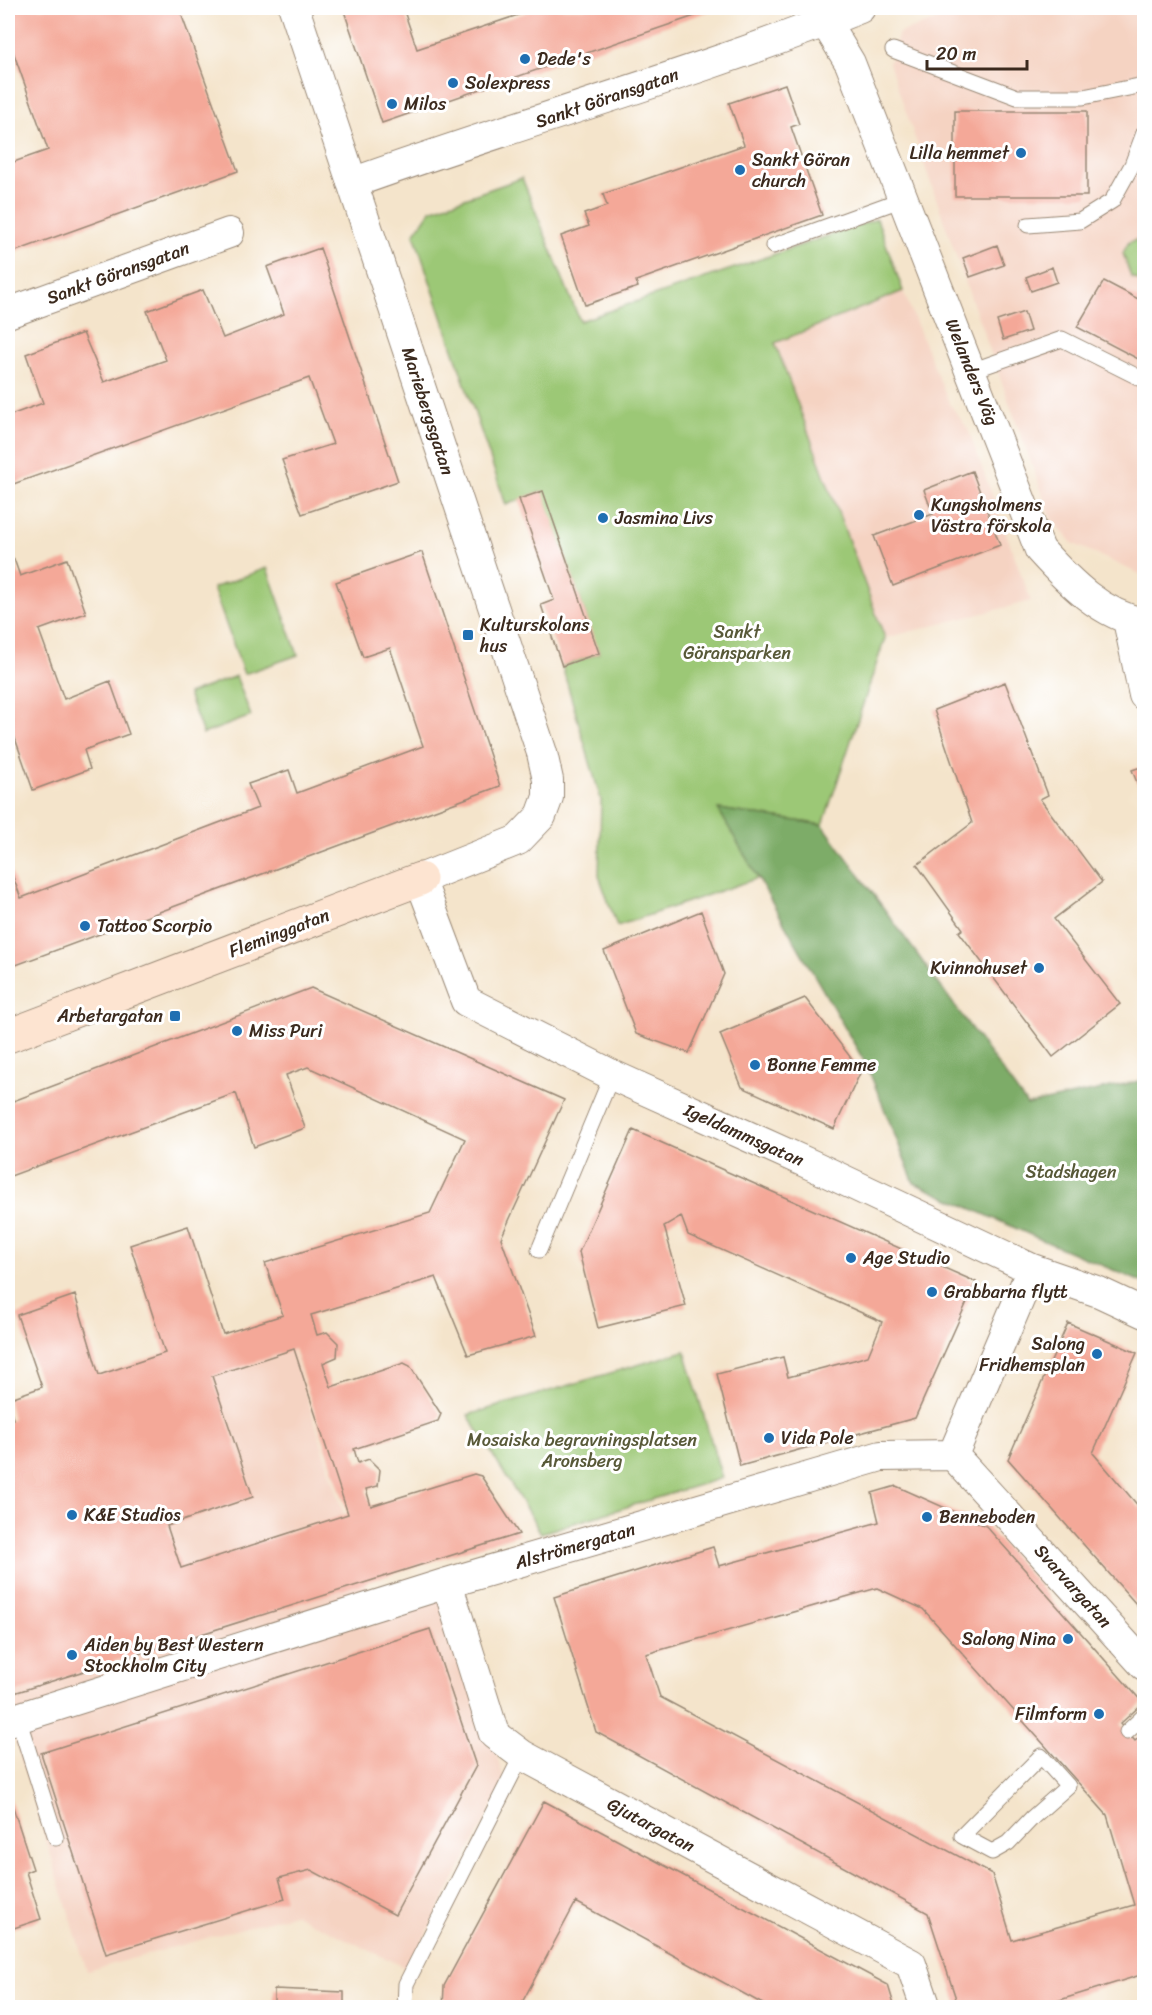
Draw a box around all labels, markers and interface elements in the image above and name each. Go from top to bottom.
scale bar [927,33,1028,71]
text: 20 m [936,38,976,70]
place label: Dede's [537,43,592,75]
marker: Dede's [518,52,532,66]
street label: Sankt Göransgatan [531,58,683,138]
place label: Solexpress [465,67,551,99]
marker: Solexpress [446,76,460,90]
place label: Milos [404,88,447,120]
marker: Milos [385,97,399,111]
place label: Lilla hemmet [909,137,1010,169]
place label: Sankt Göran church [752,144,850,197]
marker: Lilla hemmet [1014,146,1028,160]
marker: Sankt Göran church [733,163,747,177]
street label: Sankt Göransgatan [42,232,194,314]
street label: Welanders Väg [936,314,1008,430]
street label: Mariebergsgatan [392,343,464,480]
place label: Kungsholmens Västra förskola [931,489,1052,542]
place label: Jasmina Livs [614,502,714,534]
marker: Kungsholmens Västra förskola [912,508,926,522]
marker: Jasmina Livs [596,511,610,525]
place label: Kulturskolans hus [479,609,590,662]
park label: Sankt Göransparken [683,616,791,669]
marker: Kulturskolans hus [461,628,475,642]
street label: Fleminggatan [224,899,334,967]
place label: Tattoo Scorpio [97,910,212,942]
marker: Tattoo Scorpio [78,919,92,933]
place label: Kvinnohuset [930,952,1028,984]
marker: Kvinnohuset [1032,961,1046,975]
place label: Arbetargatan [56,1000,163,1032]
marker: Arbetargatan [168,1009,182,1023]
place label: Miss Puri [249,1015,323,1047]
marker: Miss Puri [230,1024,244,1038]
place label: Bonne Femme [767,1049,876,1081]
marker: Bonne Femme [748,1058,762,1072]
street label: Igeldammsgatan [678,1094,810,1176]
park label: Stadshagen [1025,1156,1117,1188]
place label: Age Studio [862,1242,950,1274]
marker: Age Studio [844,1251,858,1265]
place label: Grabbarna flytt [944,1276,1068,1308]
marker: Grabbarna flytt [925,1285,939,1299]
place label: Salong Fridhemsplan [979,1328,1085,1381]
marker: Salong Fridhemsplan [1090,1347,1104,1361]
place label: Vida Pole [781,1422,854,1454]
park label: Mosaiska begravningsplatsen Aronsberg [467,1424,697,1477]
marker: Vida Pole [762,1431,776,1445]
place label: K&E Studios [84,1499,181,1531]
place label: Benneboden [939,1501,1036,1533]
marker: K&E Studios [65,1508,79,1522]
marker: Benneboden [920,1510,934,1524]
street label: Alströmergatan [510,1513,639,1579]
street label: Svarvargatan [1026,1536,1120,1636]
place label: Salong Nina [962,1623,1056,1655]
place label: Aiden by Best Western Stockholm City [83,1629,264,1682]
marker: Salong Nina [1061,1632,1075,1646]
marker: Aiden by Best Western Stockholm City [65,1648,79,1662]
place label: Filmform [1015,1698,1087,1730]
marker: Filmform [1092,1707,1106,1721]
street label: Gjutargatan [601,1788,701,1862]

